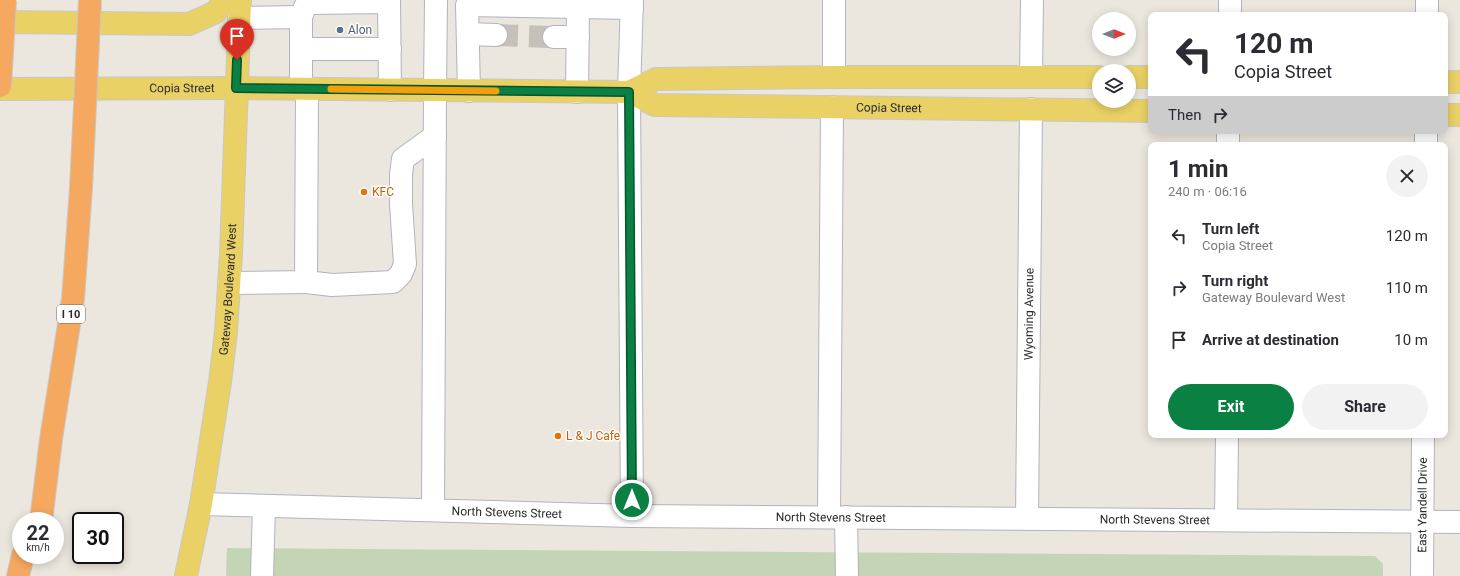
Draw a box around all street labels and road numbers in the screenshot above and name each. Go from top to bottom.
street label: Copia Street [149,81,215,95]
street label: Copia Street [856,100,922,115]
street label: Gateway Boulevard West [216,223,239,356]
street label: Wyoming Avenue [1022,268,1036,360]
road number: I 10 [57,305,85,323]
street label: East Yandell Drive [1415,457,1430,553]
street label: North Stevens Street [452,504,562,521]
street label: North Stevens Street [776,510,886,525]
street label: North Stevens Street [1100,512,1210,527]

